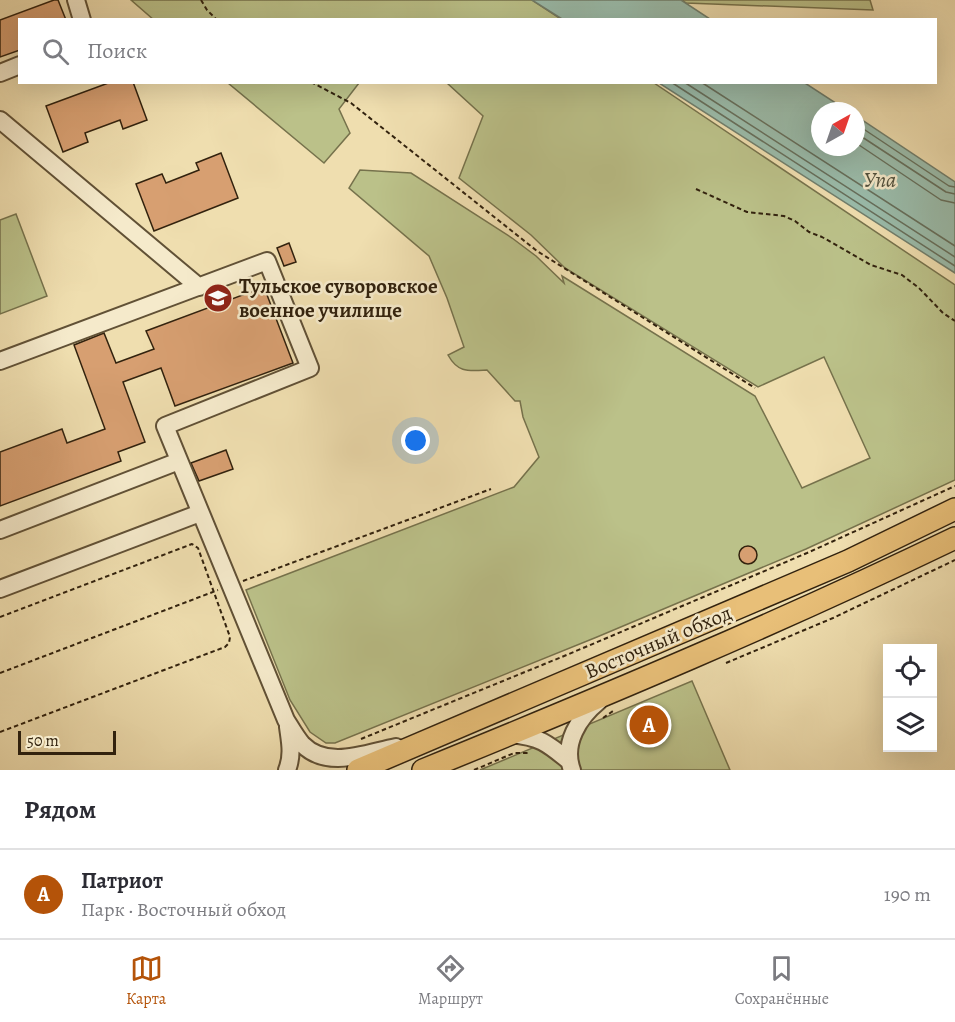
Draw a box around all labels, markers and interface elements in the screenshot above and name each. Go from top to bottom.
search box [18,18,937,84]
icon: search [39,35,72,68]
text: Поиск [87,36,147,66]
north arrow [811,102,865,156]
water label: Упа [864,165,896,195]
place label: Тульское суворовское военное училище [239,272,438,324]
school or university icon: Тульское суворовское военное училище [202,282,234,314]
your location [401,426,430,455]
street label: Восточный обход [580,598,736,686]
map controls [883,644,937,752]
button: locate [883,644,937,698]
button: layers [883,698,937,752]
pin: A [630,702,668,748]
scale bar [18,728,116,756]
text: 50 m [27,730,59,752]
text: Рядом [24,792,96,827]
text: Патриот [81,866,163,896]
text: A [37,881,50,908]
text: 190 m [884,881,931,908]
text: Парк · Восточный обход [81,896,286,923]
tab: Карта [126,952,166,1010]
tab: Маршрут [418,952,483,1010]
tab: Сохранённые [735,952,829,1010]

